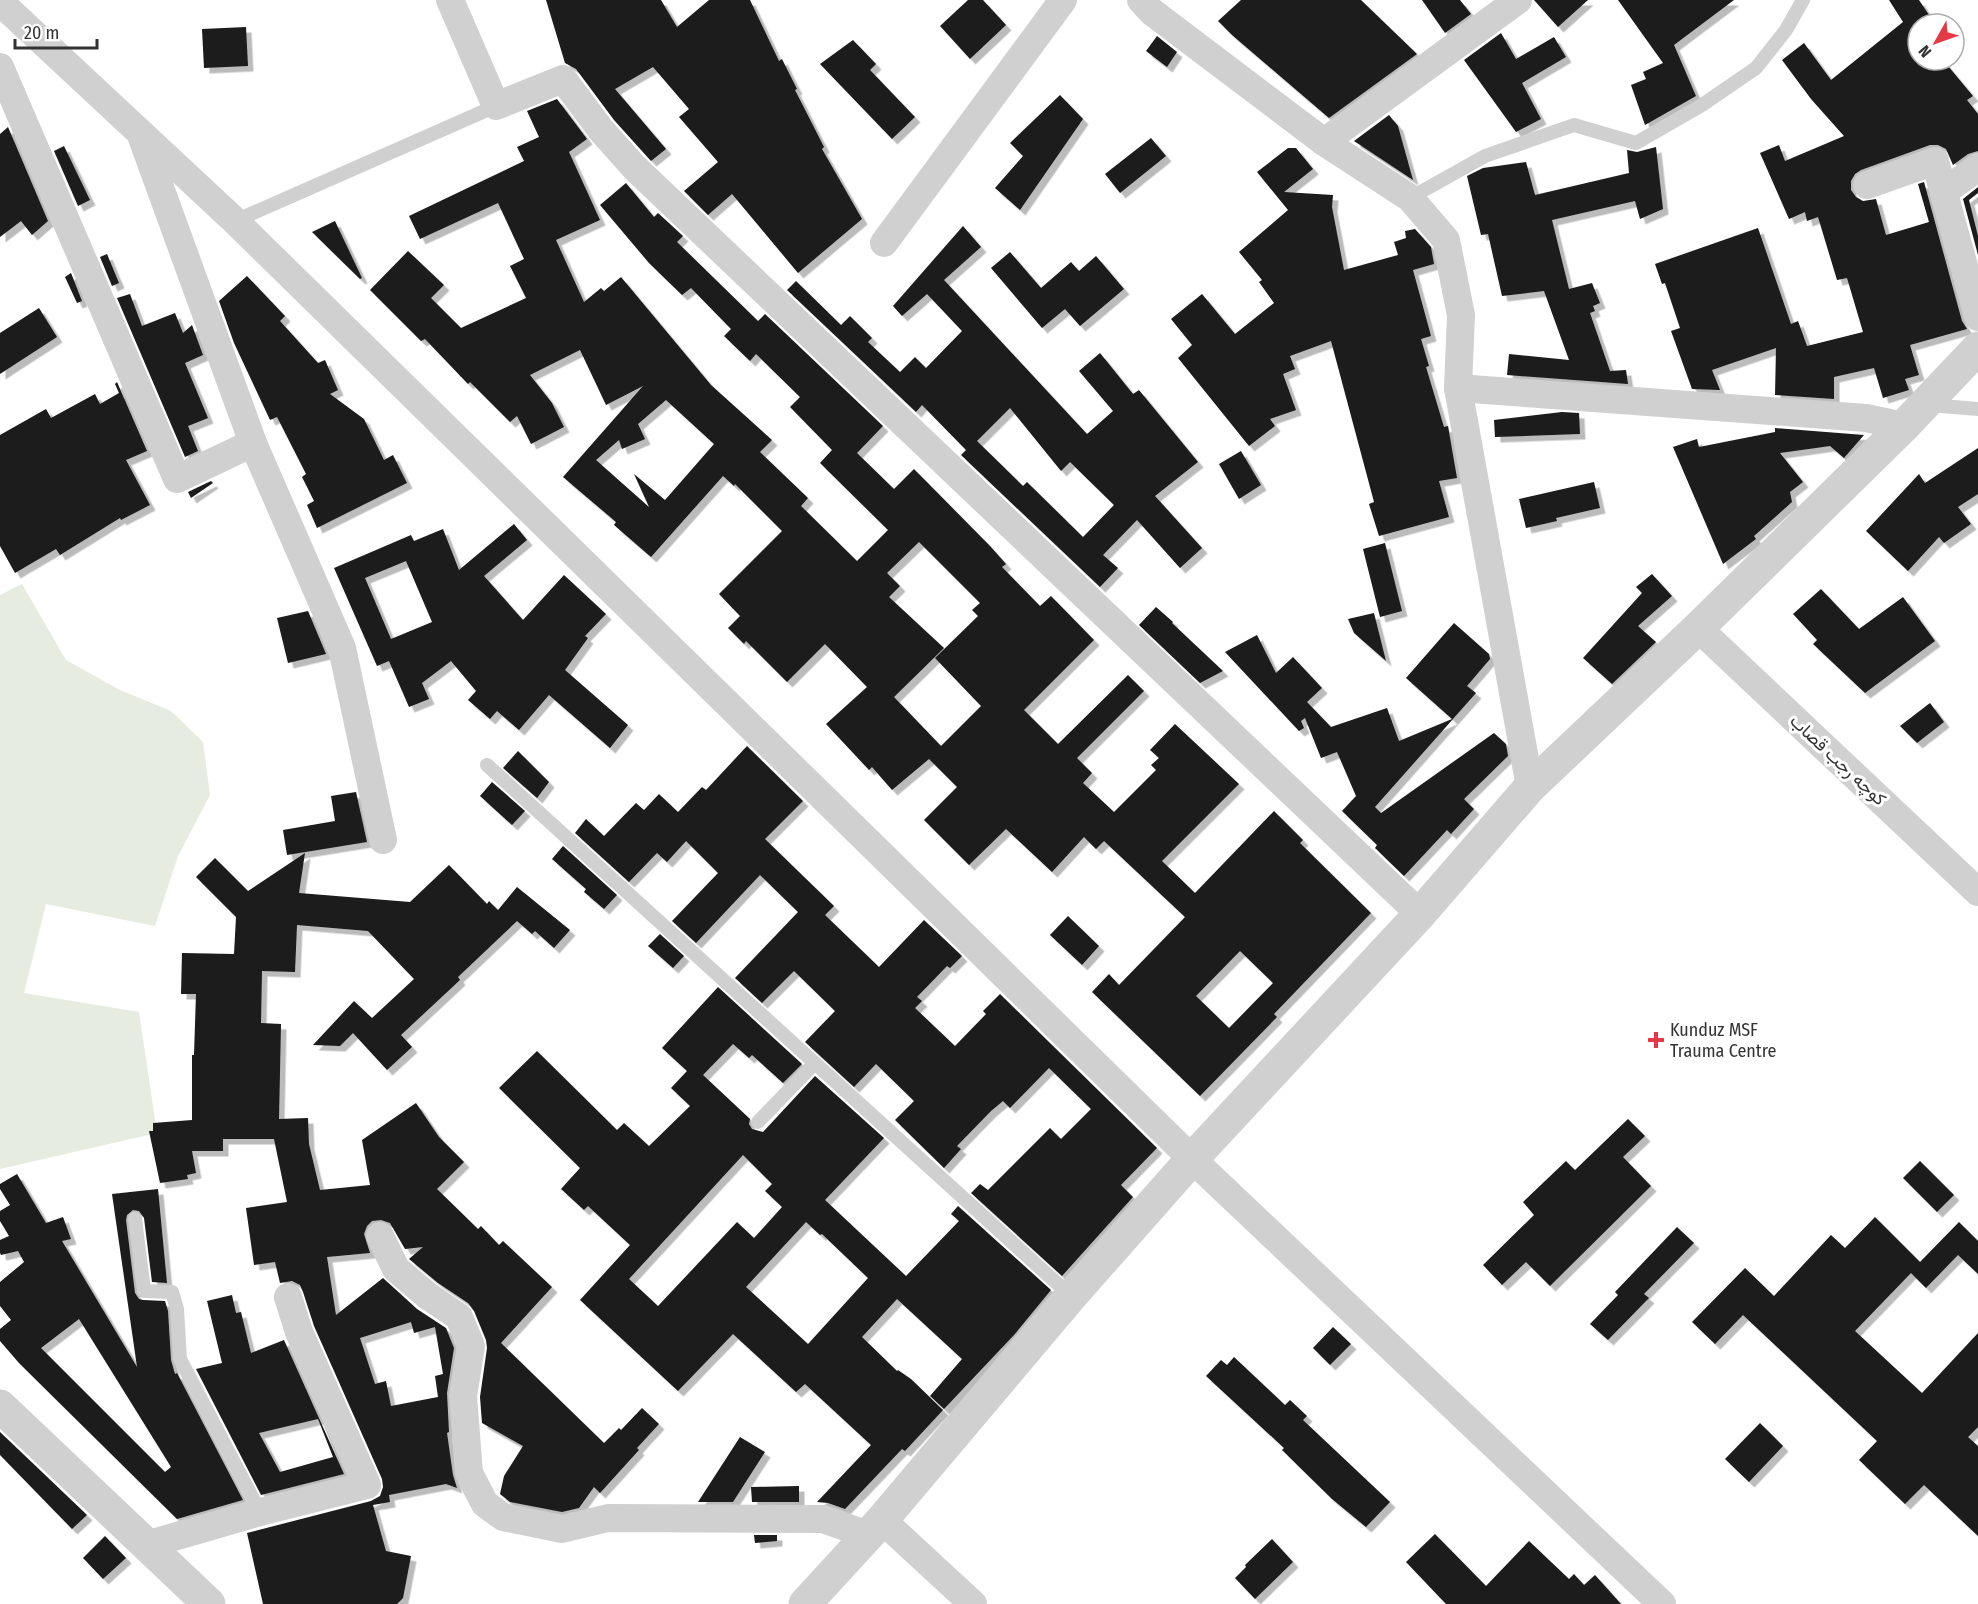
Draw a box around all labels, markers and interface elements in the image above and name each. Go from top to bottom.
scale bar [15,12,98,50]
north arrow [1906,12,1966,72]
text: 20 m [24,22,59,44]
text: N [1915,42,1935,61]
street label: کوچه رجب قصاب [1785,710,1891,811]
place label: Kunduz MSF Trauma Centre [1670,1019,1776,1062]
marker: Kunduz MSF Trauma Centre [1647,1031,1665,1049]

